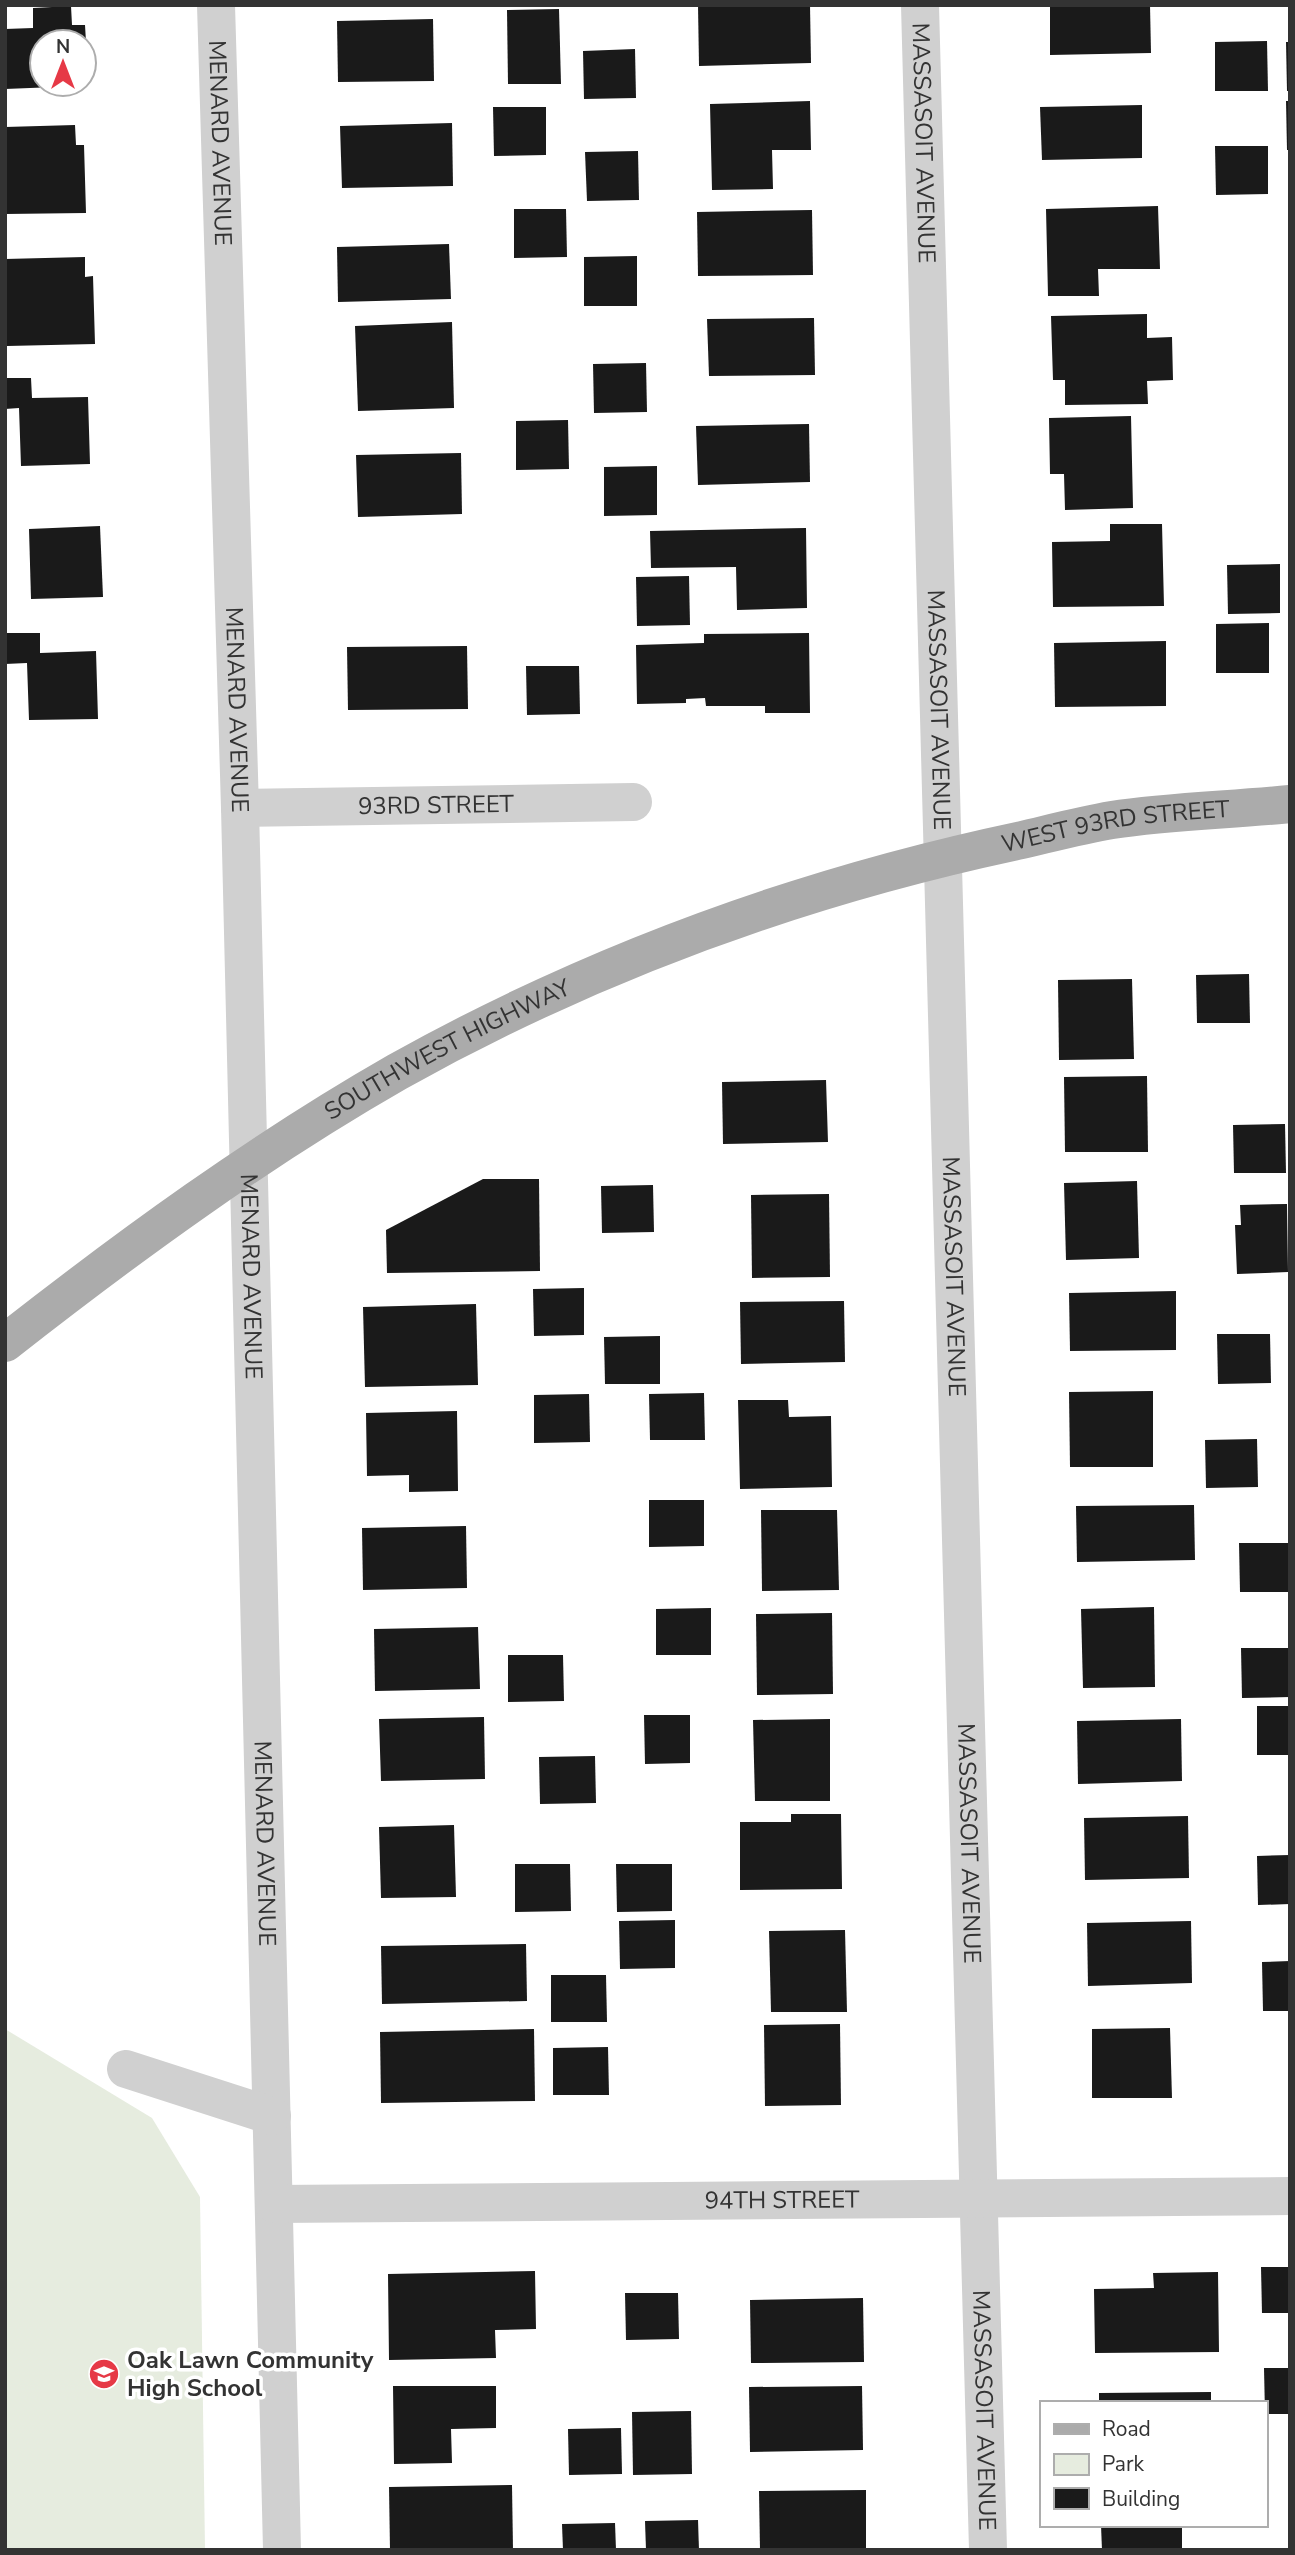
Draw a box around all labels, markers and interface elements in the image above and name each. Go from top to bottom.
street label: MASSASOIT AVENUE [904,22,943,264]
north arrow [28,28,98,98]
text: N [56,34,70,60]
street label: MENARD AVENUE [201,40,239,246]
street label: MASSASOIT AVENUE [920,589,958,830]
street label: MENARD AVENUE [218,606,256,813]
street label: 93RD STREET [358,788,515,822]
street label: WEST 93RD STREET [998,793,1231,860]
street label: SOUTHWEST HIGHWAY [318,971,576,1128]
street label: MASSASOIT AVENUE [935,1156,973,1397]
street label: MENARD AVENUE [233,1173,270,1380]
street label: MASSASOIT AVENUE [950,1723,988,1964]
street label: MENARD AVENUE [246,1740,283,1947]
street label: 94TH STREET [704,2183,860,2217]
street label: MASSASOIT AVENUE [965,2289,1003,2531]
place label: Oak Lawn Community High School [127,2344,374,2404]
school or university icon: Oak Lawn Community High School [87,2357,121,2391]
legend [1040,2401,1267,2527]
text: Road [1102,2415,1151,2443]
text: Park [1102,2450,1144,2478]
text: Building [1102,2485,1180,2513]

